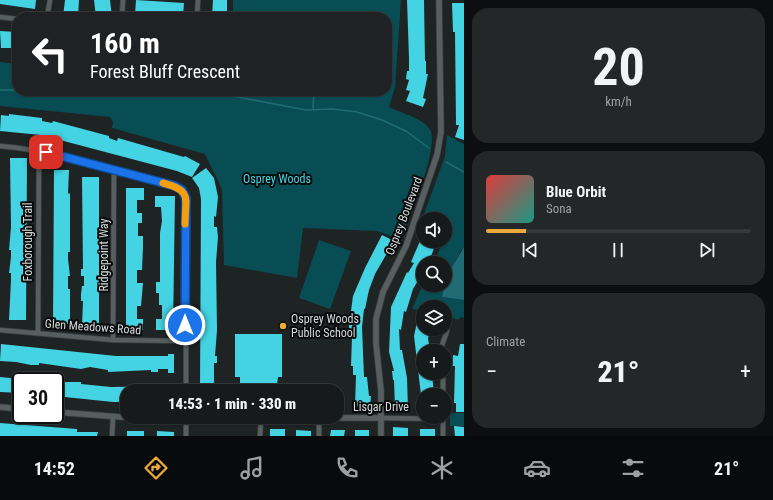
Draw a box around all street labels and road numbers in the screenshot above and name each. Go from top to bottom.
street label: Osprey Boulevard [383,175,425,257]
street label: Foxborough Trail [21,203,35,281]
street label: Ridgepoint Way [97,218,111,292]
street label: Glen Meadows Road [44,317,142,337]
street label: Lisgar Drive [353,400,409,414]

